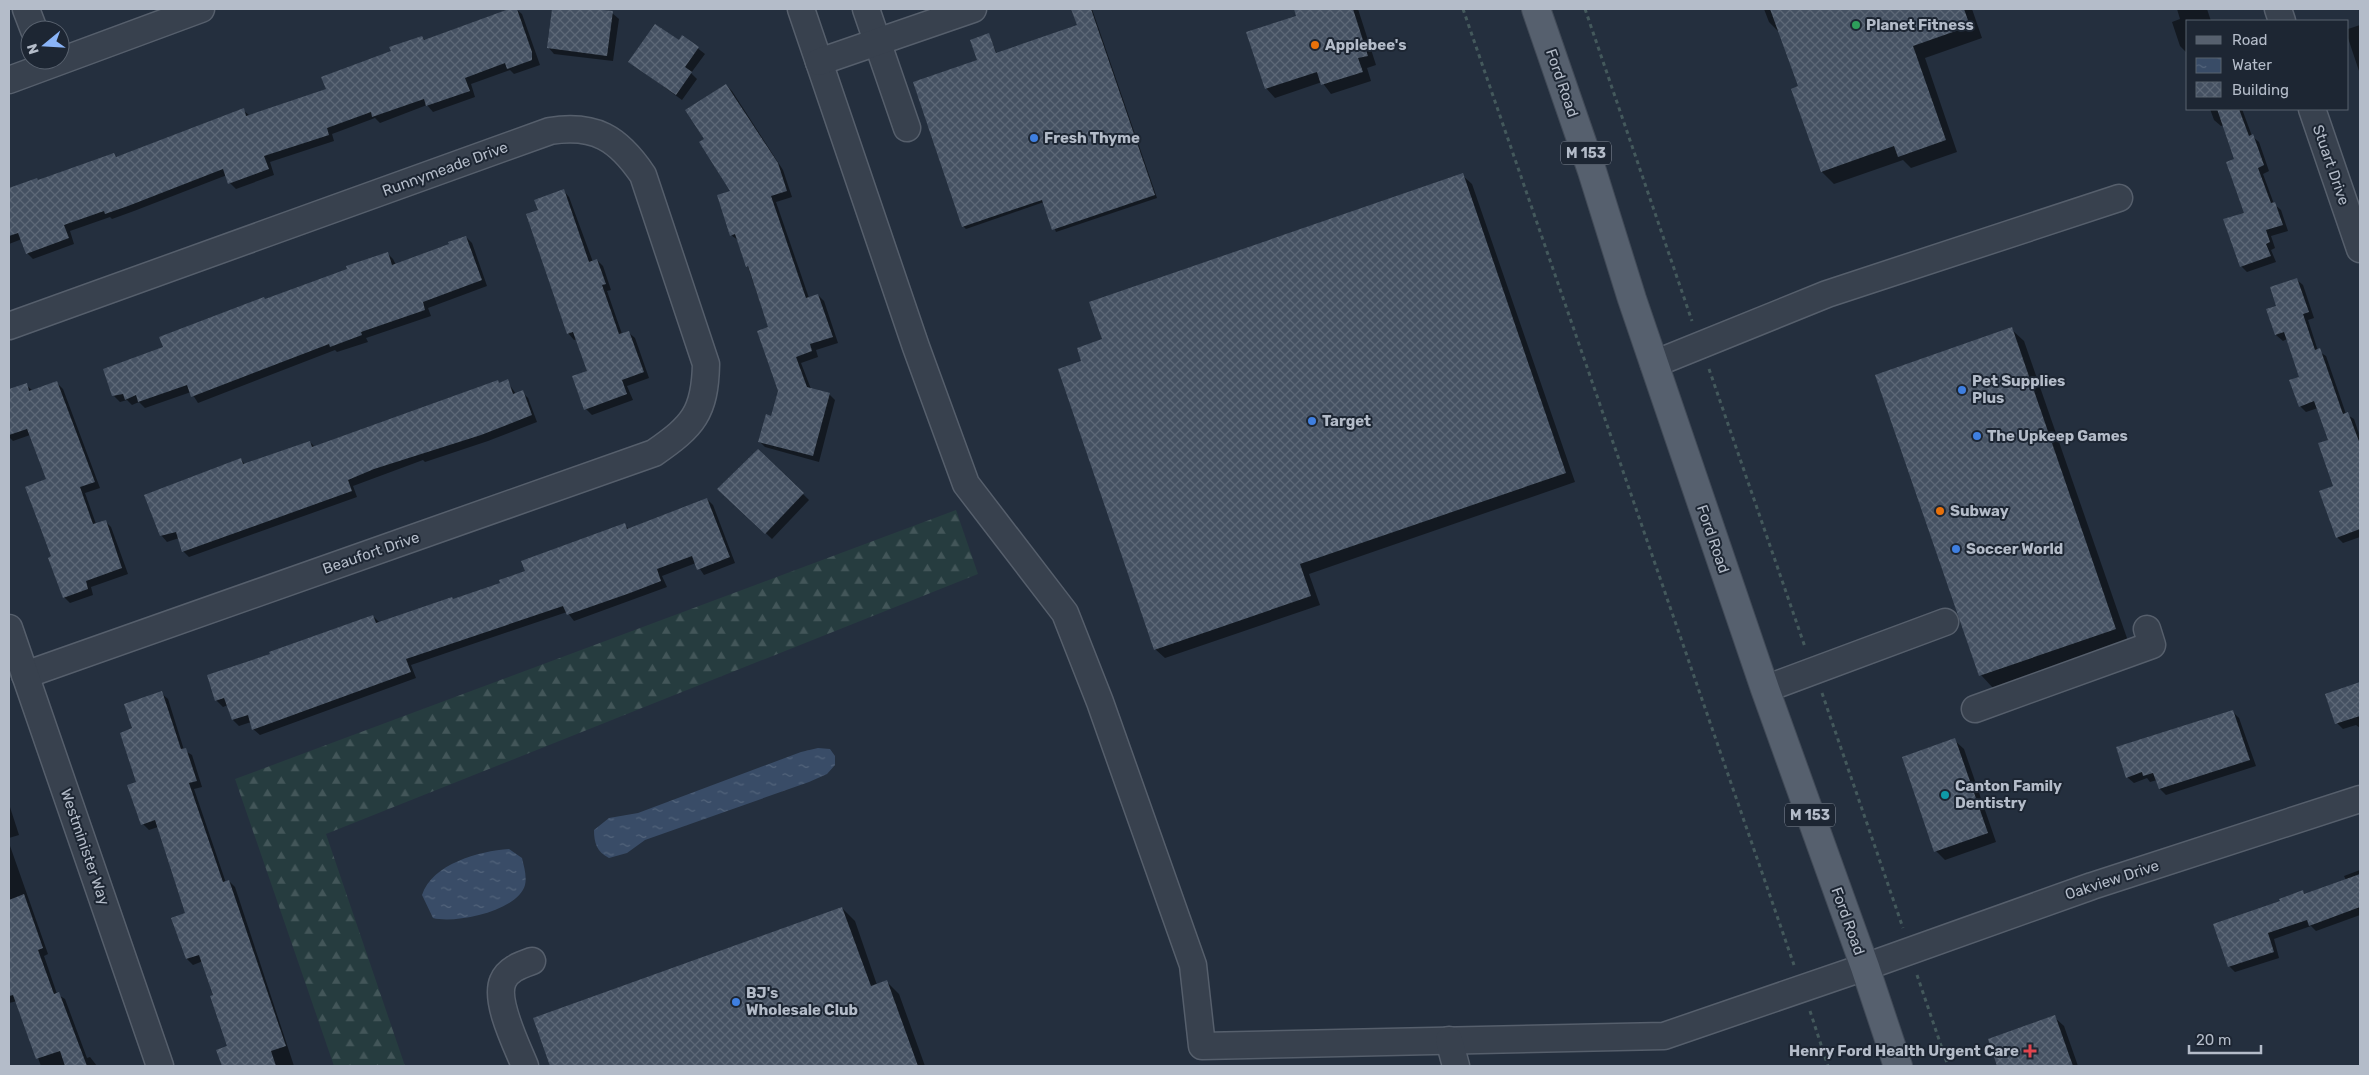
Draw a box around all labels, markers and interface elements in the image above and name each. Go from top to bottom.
place label: Planet Fitness [1866,16,1974,34]
marker: Planet Fitness [1850,19,1862,31]
north arrow [20,20,70,70]
legend [2186,20,2349,110]
text: Road [2232,31,2268,49]
place label: Applebee's [1325,36,1406,54]
marker: Applebee's [1309,39,1321,51]
text: N [23,41,43,56]
street label: Ford Road [1542,47,1582,119]
text: Water [2232,56,2272,74]
text: Building [2232,81,2289,99]
street label: Stuart Drive [2309,122,2353,208]
place label: Fresh Thyme [1044,129,1140,147]
marker: Fresh Thyme [1028,132,1040,144]
street label: Runnymeade Drive [380,138,510,200]
road number: M 153 [1561,142,1611,164]
place label: Pet Supplies Plus [1972,372,2065,407]
marker: Pet Supplies Plus [1956,384,1968,396]
place label: Target [1322,412,1371,430]
marker: Target [1306,415,1318,427]
place label: The Upkeep Games [1987,427,2128,445]
marker: The Upkeep Games [1971,430,1983,442]
place label: Subway [1950,502,2009,520]
street label: Ford Road [1693,503,1733,575]
marker: Subway [1934,505,1946,517]
street label: Beaufort Drive [320,528,422,578]
place label: Soccer World [1966,540,2063,558]
marker: Soccer World [1950,543,1962,555]
place label: Canton Family Dentistry [1955,777,2062,812]
street label: Westminister Way [57,786,113,908]
marker: Canton Family Dentistry [1939,789,1951,801]
road number: M 153 [1785,804,1835,826]
street label: Oakview Drive [2063,856,2161,904]
street label: Ford Road [1827,885,1869,957]
place label: BJ's Wholesale Club [746,984,858,1019]
marker: BJ's Wholesale Club [730,996,742,1008]
scale bar [2189,1022,2262,1054]
text: 20 m [2196,1031,2231,1049]
place label: Henry Ford Health Urgent Care [1789,1042,2019,1060]
marker: Henry Ford Health Urgent Care [2023,1044,2037,1058]

